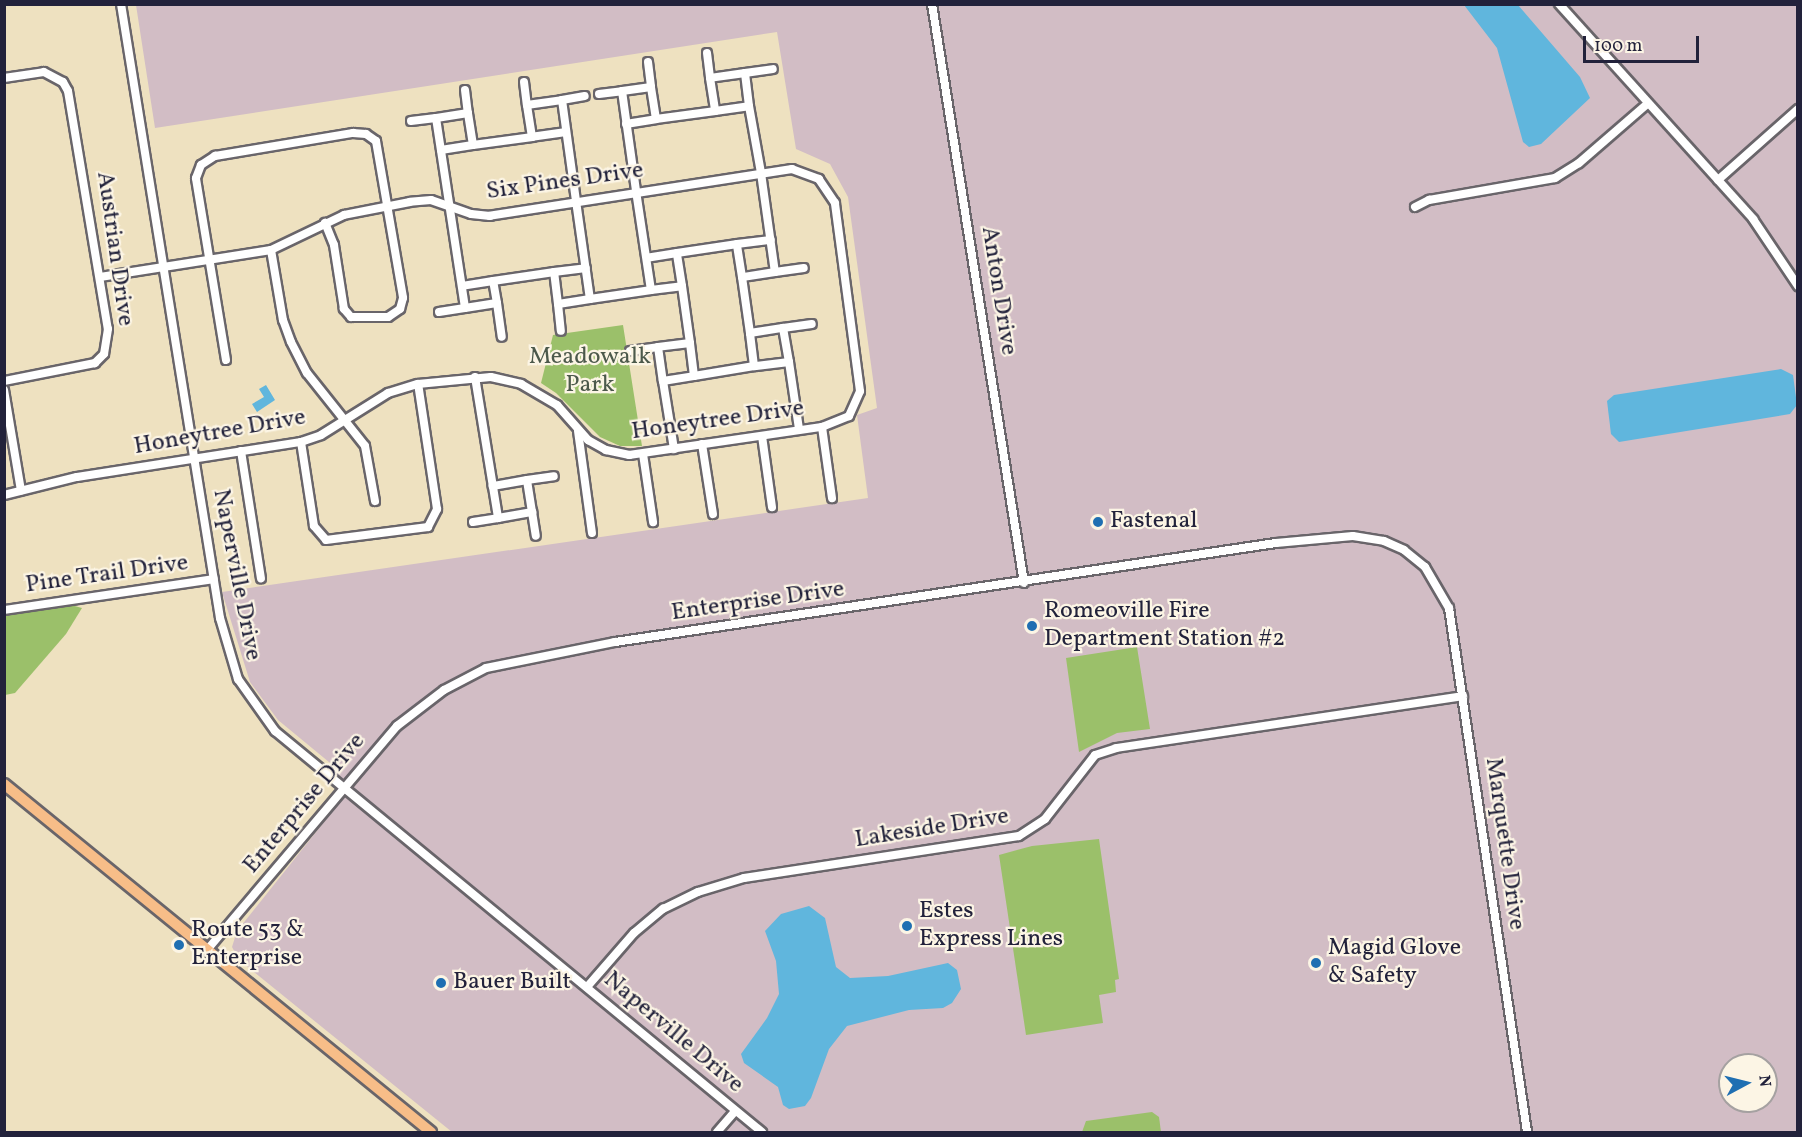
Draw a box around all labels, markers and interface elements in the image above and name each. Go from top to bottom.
scale bar [1586,24,1702,62]
text: 100 m [1594,34,1643,59]
street label: Six Pines Drive [485,157,645,207]
street label: Austrian Drive [89,170,139,328]
street label: Anton Drive [974,225,1022,357]
park label: Meadowalk Park [529,344,651,400]
street label: Honeytree Drive [630,395,806,447]
street label: Honeytree Drive [132,404,308,462]
street label: Naperville Drive [205,487,267,663]
place label: Fastenal [1110,508,1198,536]
marker: Fastenal [1091,515,1105,529]
street label: Pine Trail Drive [24,549,190,601]
street label: Enterprise Drive [670,576,846,628]
place label: Romeoville Fire Department Station #2 [1044,598,1285,654]
marker: Romeoville Fire Department Station #2 [1025,619,1039,633]
street label: Enterprise Drive [238,728,372,880]
street label: Marquette Drive [1478,756,1530,932]
street label: Lakeside Drive [853,803,1011,855]
place label: Estes Express Lines [919,898,1063,954]
place label: Route 53 & Enterprise [191,917,304,973]
marker: Estes Express Lines [900,919,914,933]
place label: Magid Glove & Safety [1328,935,1461,991]
marker: Route 53 & Enterprise [172,938,186,952]
marker: Magid Glove & Safety [1309,956,1323,970]
street label: Naperville Drive [597,966,749,1100]
place label: Bauer Built [453,969,571,997]
marker: Bauer Built [434,976,448,990]
north arrow [1718,1053,1778,1113]
text: N [1752,1074,1776,1088]

